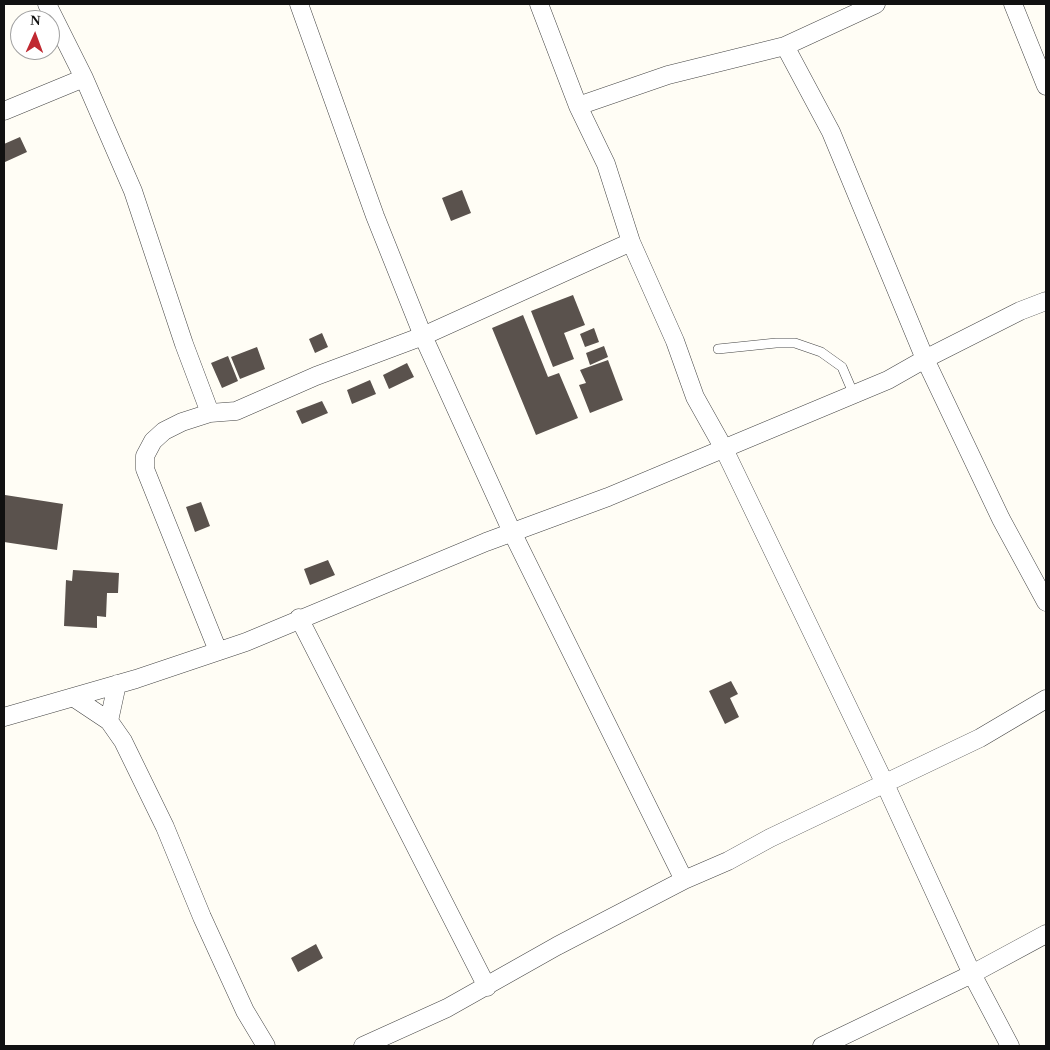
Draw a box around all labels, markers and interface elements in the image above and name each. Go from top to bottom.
north arrow [10,10,60,60]
text: N [30,13,41,28]

